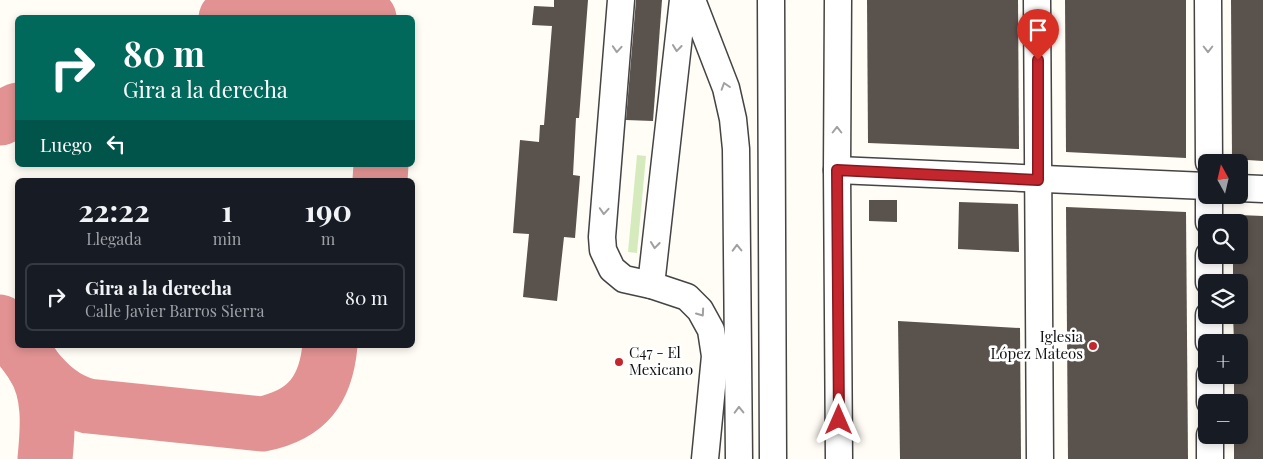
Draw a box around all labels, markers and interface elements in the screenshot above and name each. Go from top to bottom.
pin [1017,9,1059,60]
icon: arrive [1024,16,1052,44]
text: 80 m [123,29,205,76]
icon: right [40,35,105,100]
one-way arrow [612,45,623,53]
one-way arrow [672,45,683,53]
one-way arrow [1203,45,1213,53]
text: Gira a la derecha [123,74,288,104]
one-way arrow [721,83,731,91]
one-way arrow [832,126,842,134]
icon: left [102,130,130,158]
text: Luego [40,131,92,157]
north arrow [1198,154,1248,204]
map controls [1198,154,1248,444]
text: 22:22 [78,190,150,230]
text: 1 [221,190,233,230]
text: 190 [304,190,352,230]
one-way arrow [599,207,610,215]
button: search [1198,214,1248,264]
text: Llegada [86,228,142,249]
text: min [213,228,241,249]
text: m [321,228,335,249]
one-way arrow [650,241,661,249]
one-way arrow [732,244,742,252]
text: Gira a la derecha [85,274,232,300]
button: layers [1198,274,1248,324]
icon: right [42,283,70,311]
text: 80 m [345,284,388,310]
text: Calle Javier Barros Sierra [85,300,265,321]
one-way arrow [694,308,704,317]
place label: Iglesia López Mateos [990,326,1084,363]
button: + [1198,334,1248,384]
marker: Iglesia López Mateos [1087,340,1099,352]
place label: C47 - El Mexicano [629,342,693,379]
marker: C47 - El Mexicano [613,356,625,368]
position arrow [812,393,864,445]
button: − [1198,394,1248,444]
one-way arrow [734,406,744,414]

